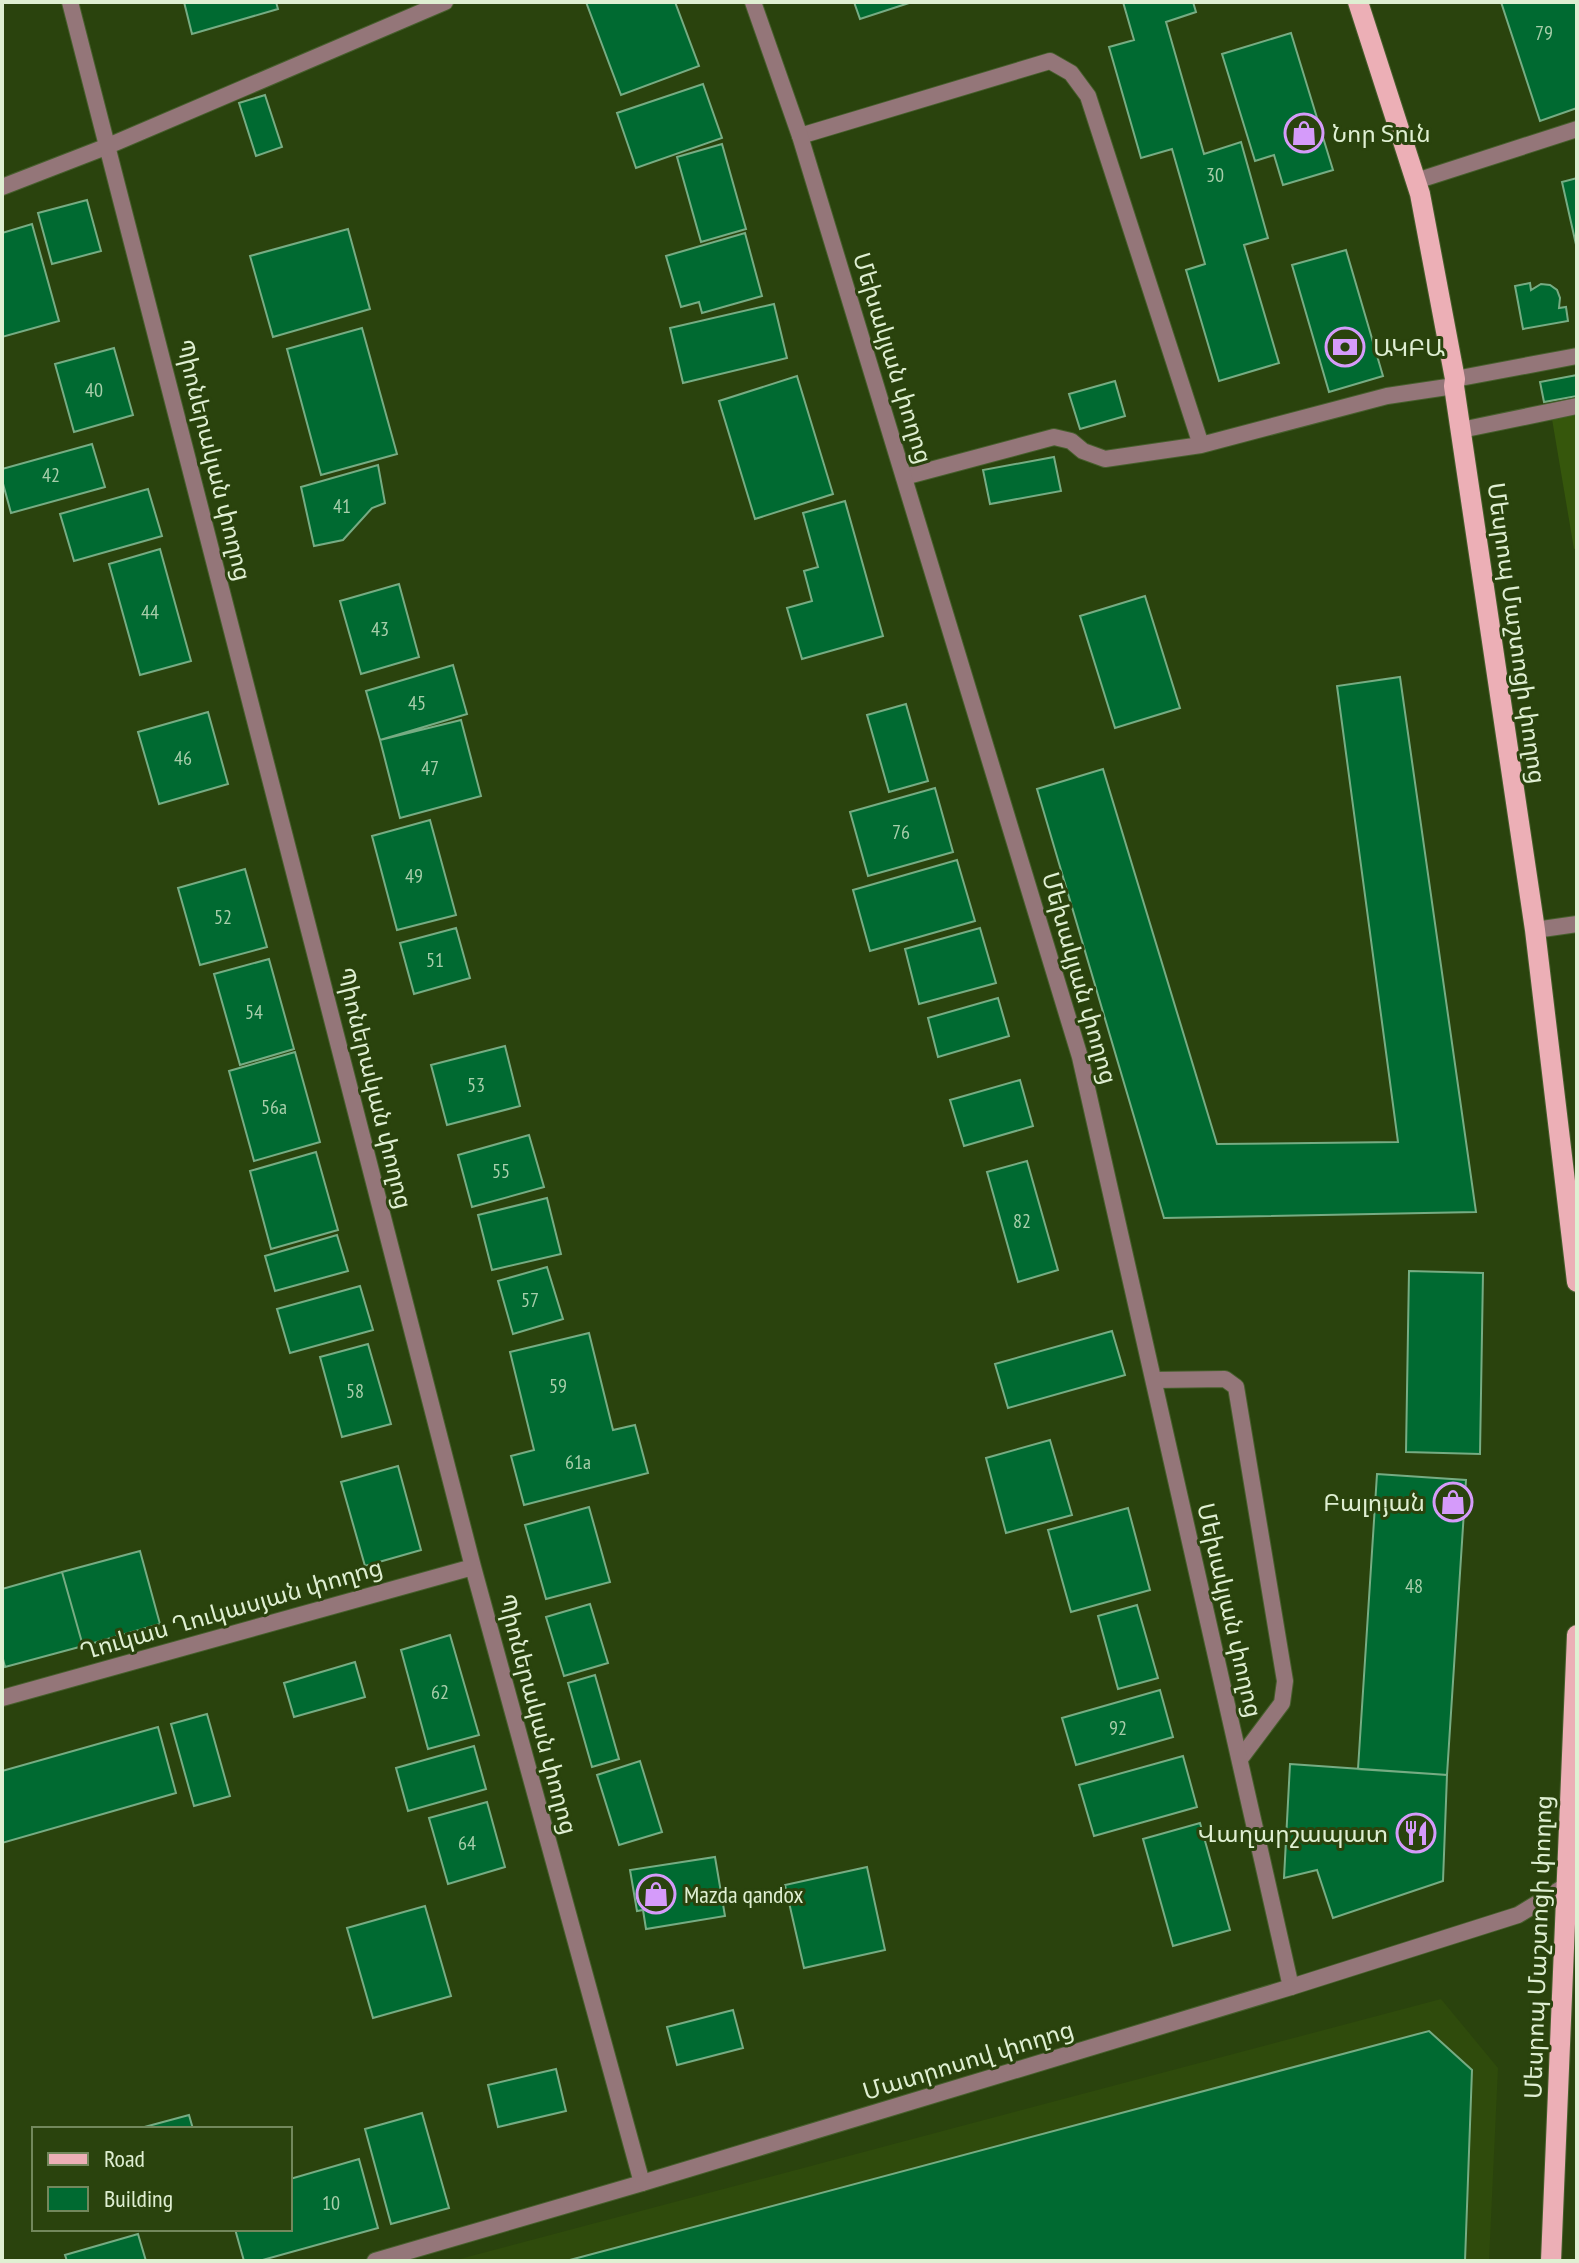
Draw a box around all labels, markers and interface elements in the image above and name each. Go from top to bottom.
house number: 79 [1535,20,1553,46]
shop icon: Նոր Տուն [1283,112,1325,154]
place label: Նոր Տուն [1332,118,1431,149]
house number: 30 [1206,162,1224,188]
street label: Մեխակյան փողոց [846,249,940,467]
bank icon: ԱԿԲԱ [1324,326,1366,368]
place label: ԱԿԲԱ [1373,332,1445,363]
street label: Պիոներական փողոց [169,336,259,584]
house number: 40 [85,377,103,403]
house number: 42 [42,462,60,488]
street label: Մեսրոպ Մաշտոցի փողոց [1480,480,1554,786]
house number: 41 [333,493,351,519]
house number: 44 [141,599,159,625]
house number: 43 [371,616,389,642]
house number: 45 [408,690,426,716]
house number: 46 [174,745,192,771]
house number: 47 [421,755,439,781]
house number: 76 [892,819,910,845]
house number: 49 [405,863,423,889]
street label: Մեխակյան փողոց [1035,868,1125,1088]
house number: 52 [214,904,232,930]
house number: 51 [426,947,444,973]
street label: Պիոներական փողոց [330,964,420,1212]
house number: 54 [245,999,263,1025]
house number: 53 [467,1072,485,1098]
house number: 56a [261,1094,287,1120]
house number: 55 [492,1158,510,1184]
house number: 82 [1013,1208,1031,1234]
house number: 57 [521,1287,539,1313]
house number: 59 [549,1373,567,1399]
house number: 58 [346,1378,364,1404]
house number: 61a [565,1449,591,1475]
shop icon: Բալոյան [1432,1481,1474,1523]
place label: Բալոյան [1323,1487,1425,1518]
street label: Մեխակյան փողոց [1190,1500,1270,1720]
street label: Ղուկաս Ղուկասյան փողոց [76,1551,386,1667]
house number: 48 [1405,1573,1423,1599]
street label: Պիոներական փողոց [491,1590,585,1838]
house number: 62 [431,1679,449,1705]
house number: 92 [1109,1715,1127,1741]
street label: Մեսրոպ Մաշտոցի փողոց [1517,1795,1559,2099]
restaurant icon: Վաղարշապատ [1395,1812,1437,1854]
place label: Վաղարշապատ [1198,1818,1388,1849]
house number: 64 [458,1830,476,1856]
shop icon: Mazda qandox [635,1873,677,1915]
place label: Mazda qandox [684,1879,803,1910]
street label: Մատրոսով փողոց [859,2013,1077,2107]
legend [32,2127,292,2231]
text: Road [104,2143,145,2174]
text: Building [104,2183,173,2214]
house number: 10 [322,2190,340,2216]

